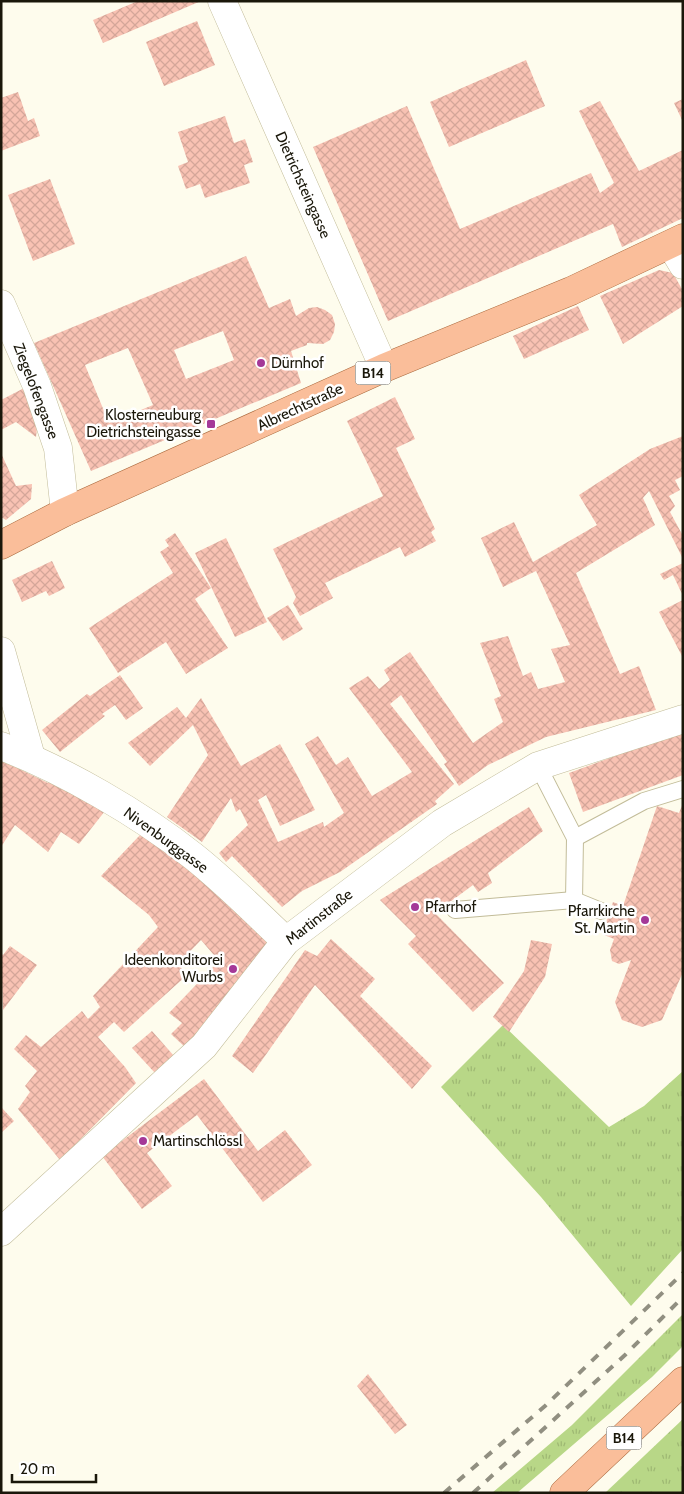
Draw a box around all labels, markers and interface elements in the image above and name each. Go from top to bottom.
street label: Dietrichsteingasse [271,129,335,241]
street label: Ziegelofengasse [9,340,63,442]
place label: Dürnhof [271,354,324,372]
marker: Dürnhof [255,357,267,369]
road number: B14 [356,362,390,384]
street label: Albrechtstraße [254,379,346,435]
place label: Klosterneuburg Dietrichsteingasse [86,406,202,441]
marker: Klosterneuburg Dietrichsteingasse [205,418,217,430]
street label: Nivenburggasse [120,803,212,877]
street label: Martinstraße [282,885,356,949]
place label: Pfarrhof [425,898,476,916]
marker: Pfarrhof [409,901,421,913]
place label: Pfarrkirche St. Martin [568,902,635,937]
marker: Pfarrkirche St. Martin [639,914,651,926]
place label: Ideenkonditorei Wurbs [124,951,223,986]
marker: Ideenkonditorei Wurbs [227,963,239,975]
place label: Martinschlössl [153,1132,243,1150]
marker: Martinschlössl [137,1135,149,1147]
road number: B14 [606,1426,642,1450]
scale bar [12,1452,96,1484]
text: 20 m [20,1460,55,1478]

